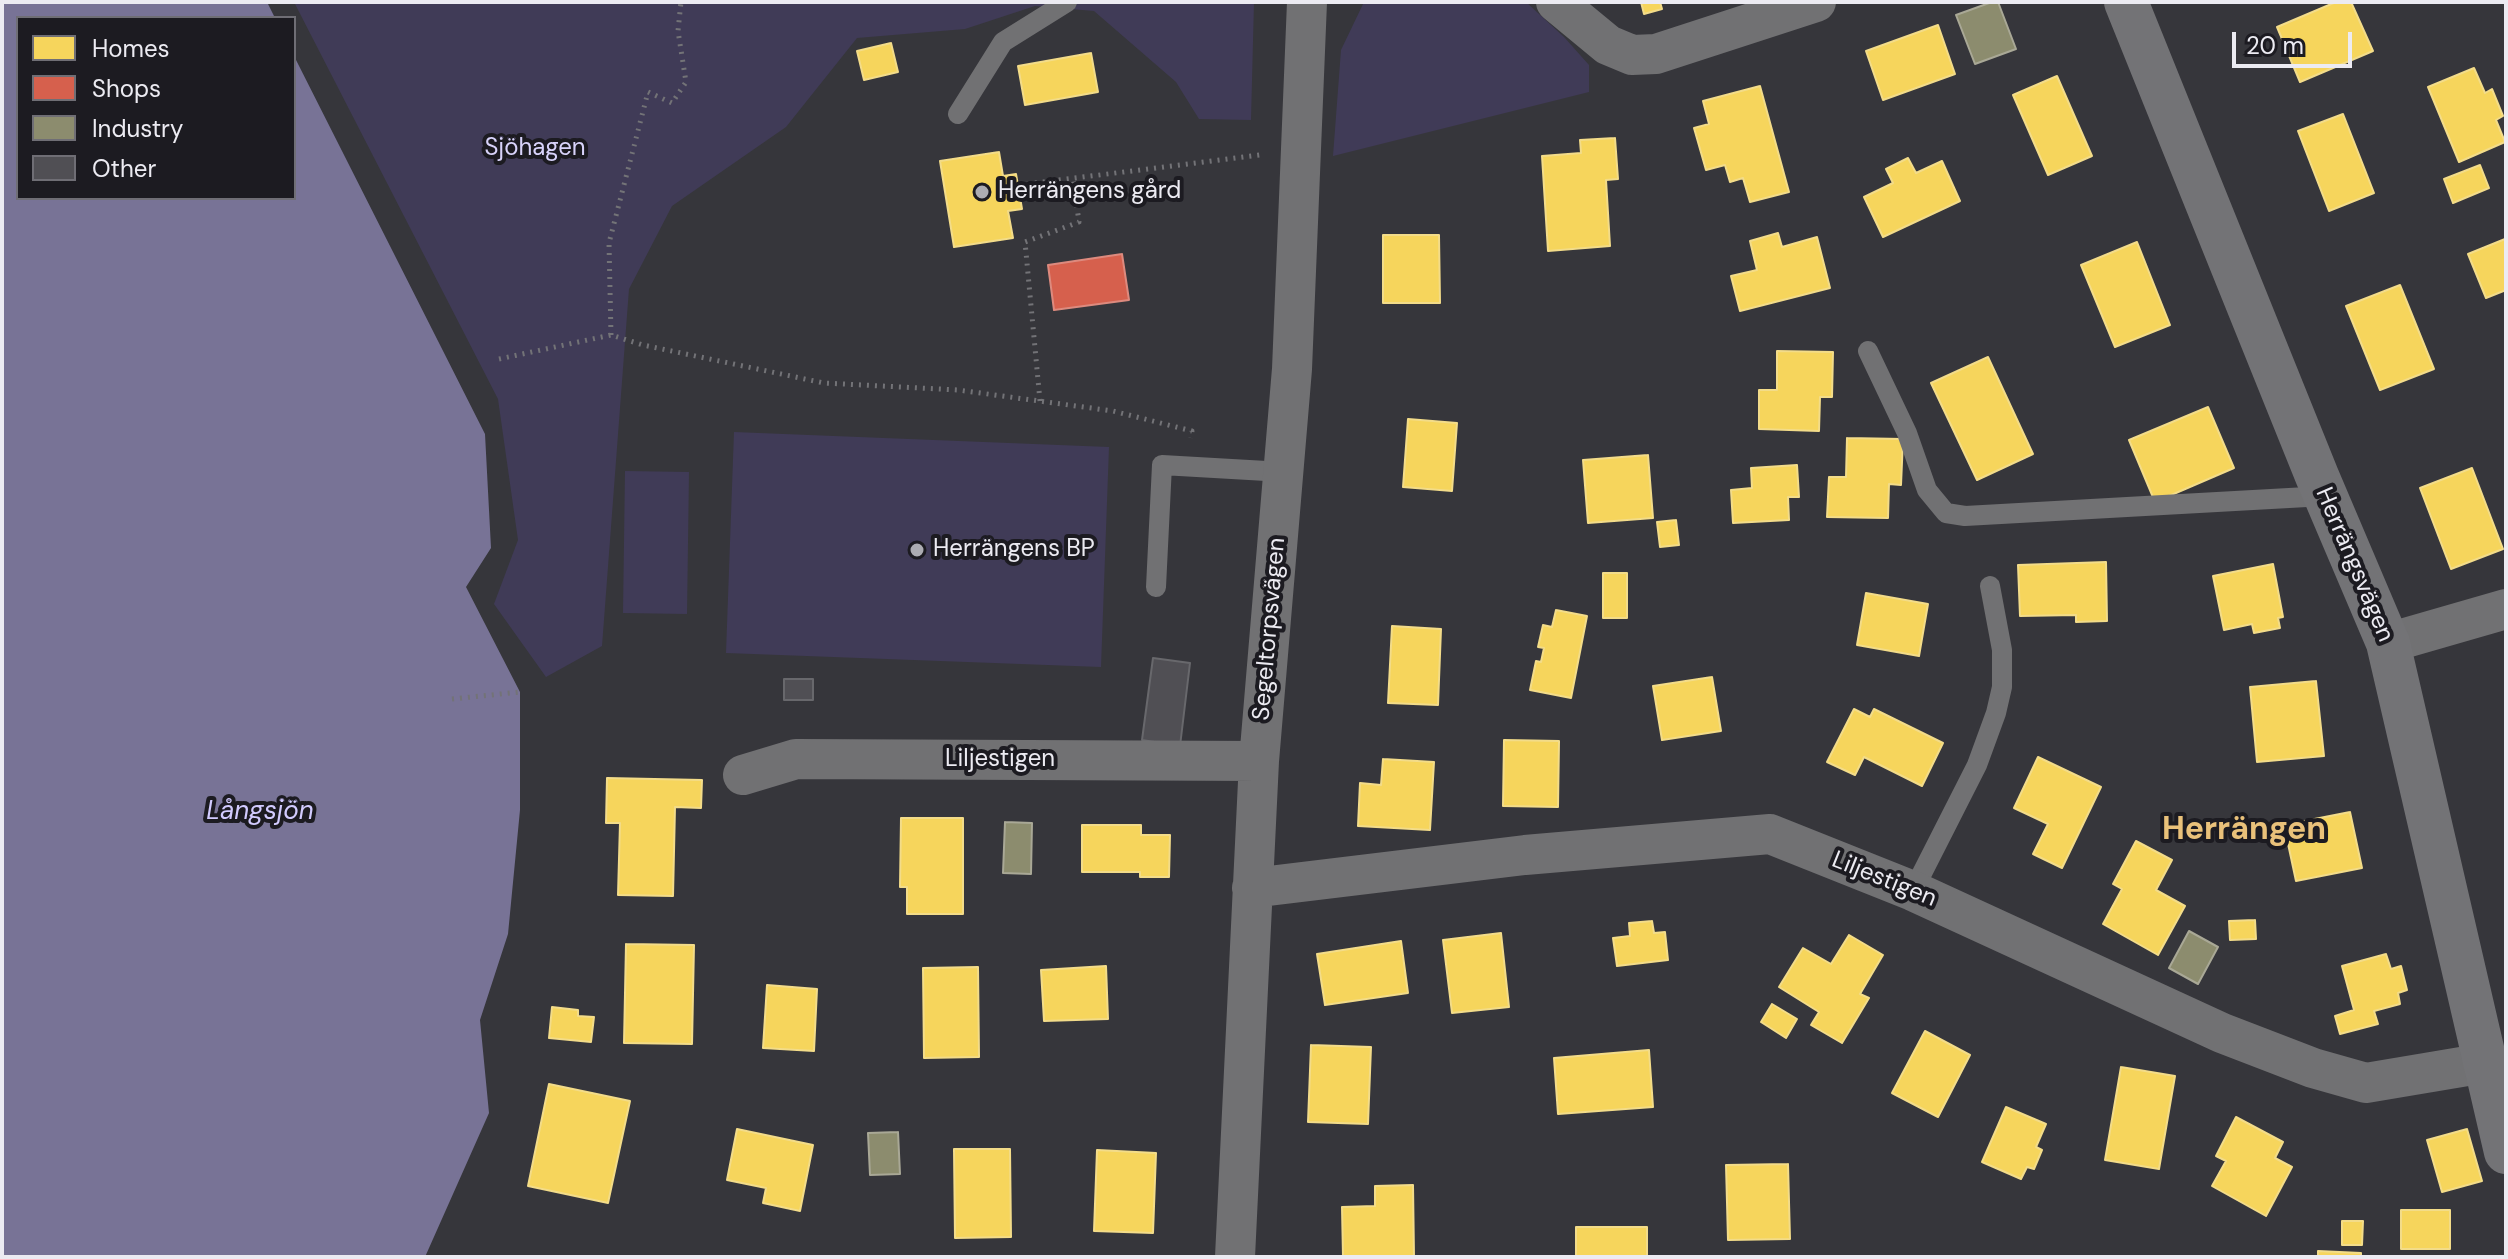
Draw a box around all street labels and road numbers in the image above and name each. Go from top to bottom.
street label: Herrängsvägen [2309,484,2399,646]
street label: Segeltorpsvägen [1248,536,1292,722]
street label: Liljestigen [945,746,1055,774]
street label: Liljestigen [1828,846,1940,914]

